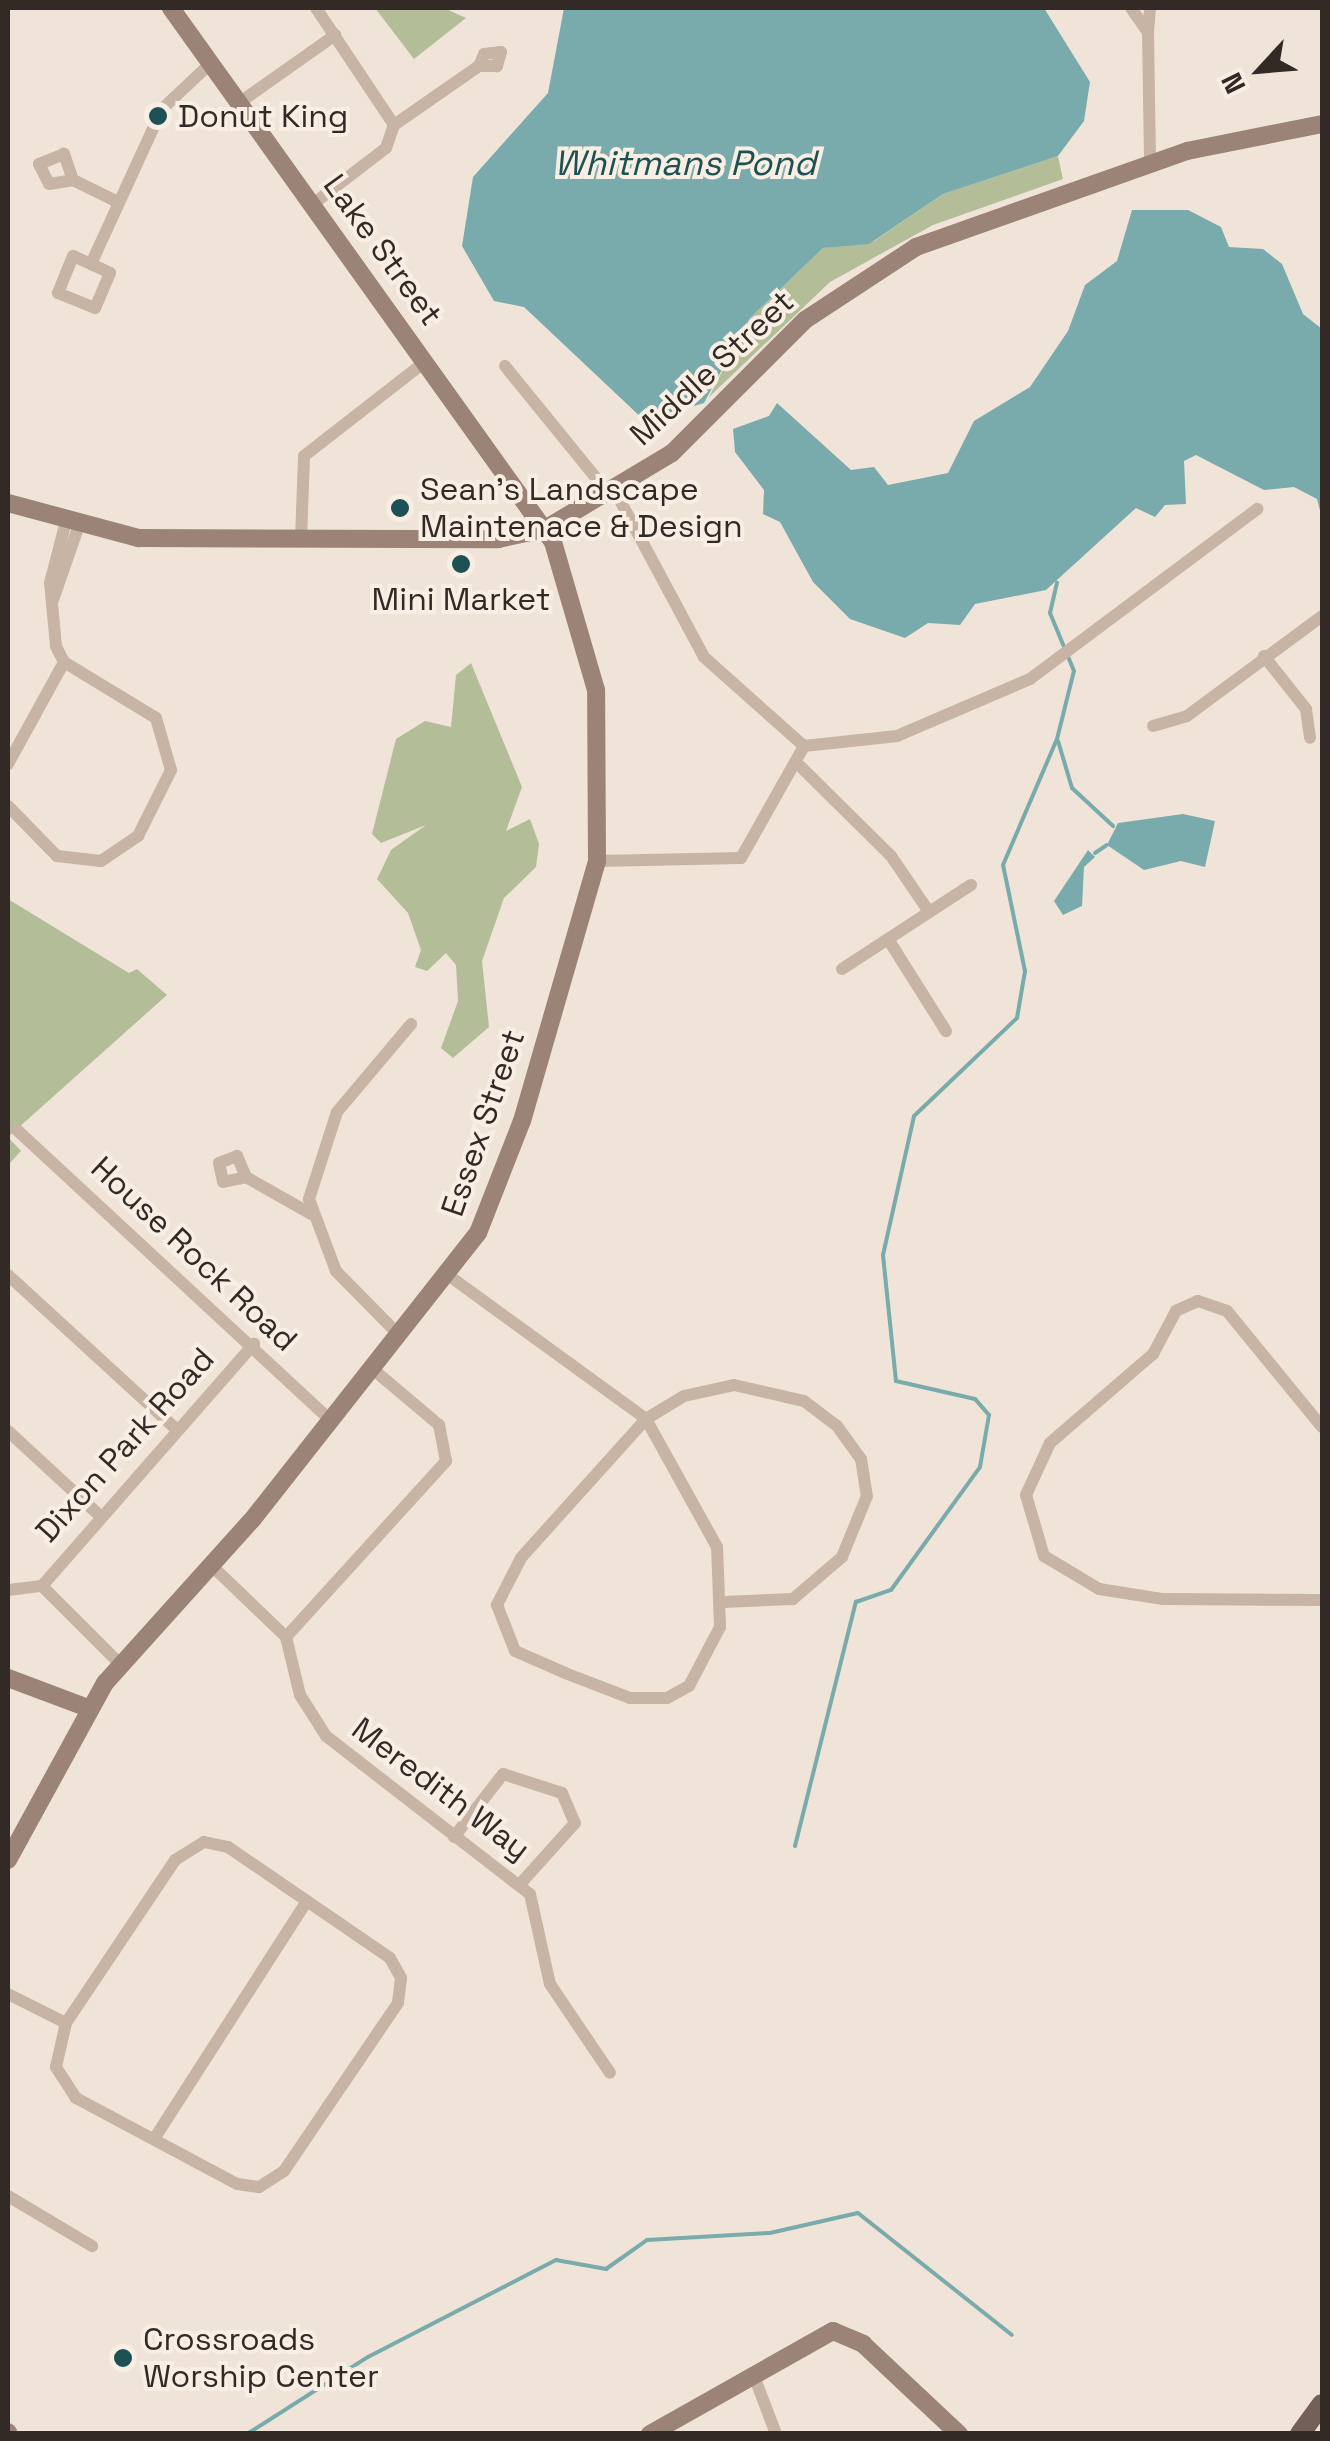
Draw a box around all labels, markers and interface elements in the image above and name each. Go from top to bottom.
north arrow [1210,20,1310,120]
text: N [1213,67,1253,99]
place label: Donut King [178,97,348,135]
marker: Donut King [147,105,169,127]
water label: Whitmans Pond [554,142,816,184]
street label: Lake Street [315,167,451,333]
street label: Middle Street [622,283,802,453]
place label: Sean's Landscape Maintenace & Design [420,471,743,546]
marker: Sean's Landscape Maintenace & Design [389,497,411,519]
marker: Mini Market [450,553,472,575]
place label: Mini Market [372,580,550,618]
street label: Essex Street [433,1025,533,1221]
street label: House Rock Road [83,1149,305,1359]
street label: Dixon Park Road [28,1340,222,1550]
street label: Meredith Way [344,1709,538,1869]
place label: Crossroads Worship Center [143,2321,379,2396]
marker: Crossroads Worship Center [112,2347,134,2369]

